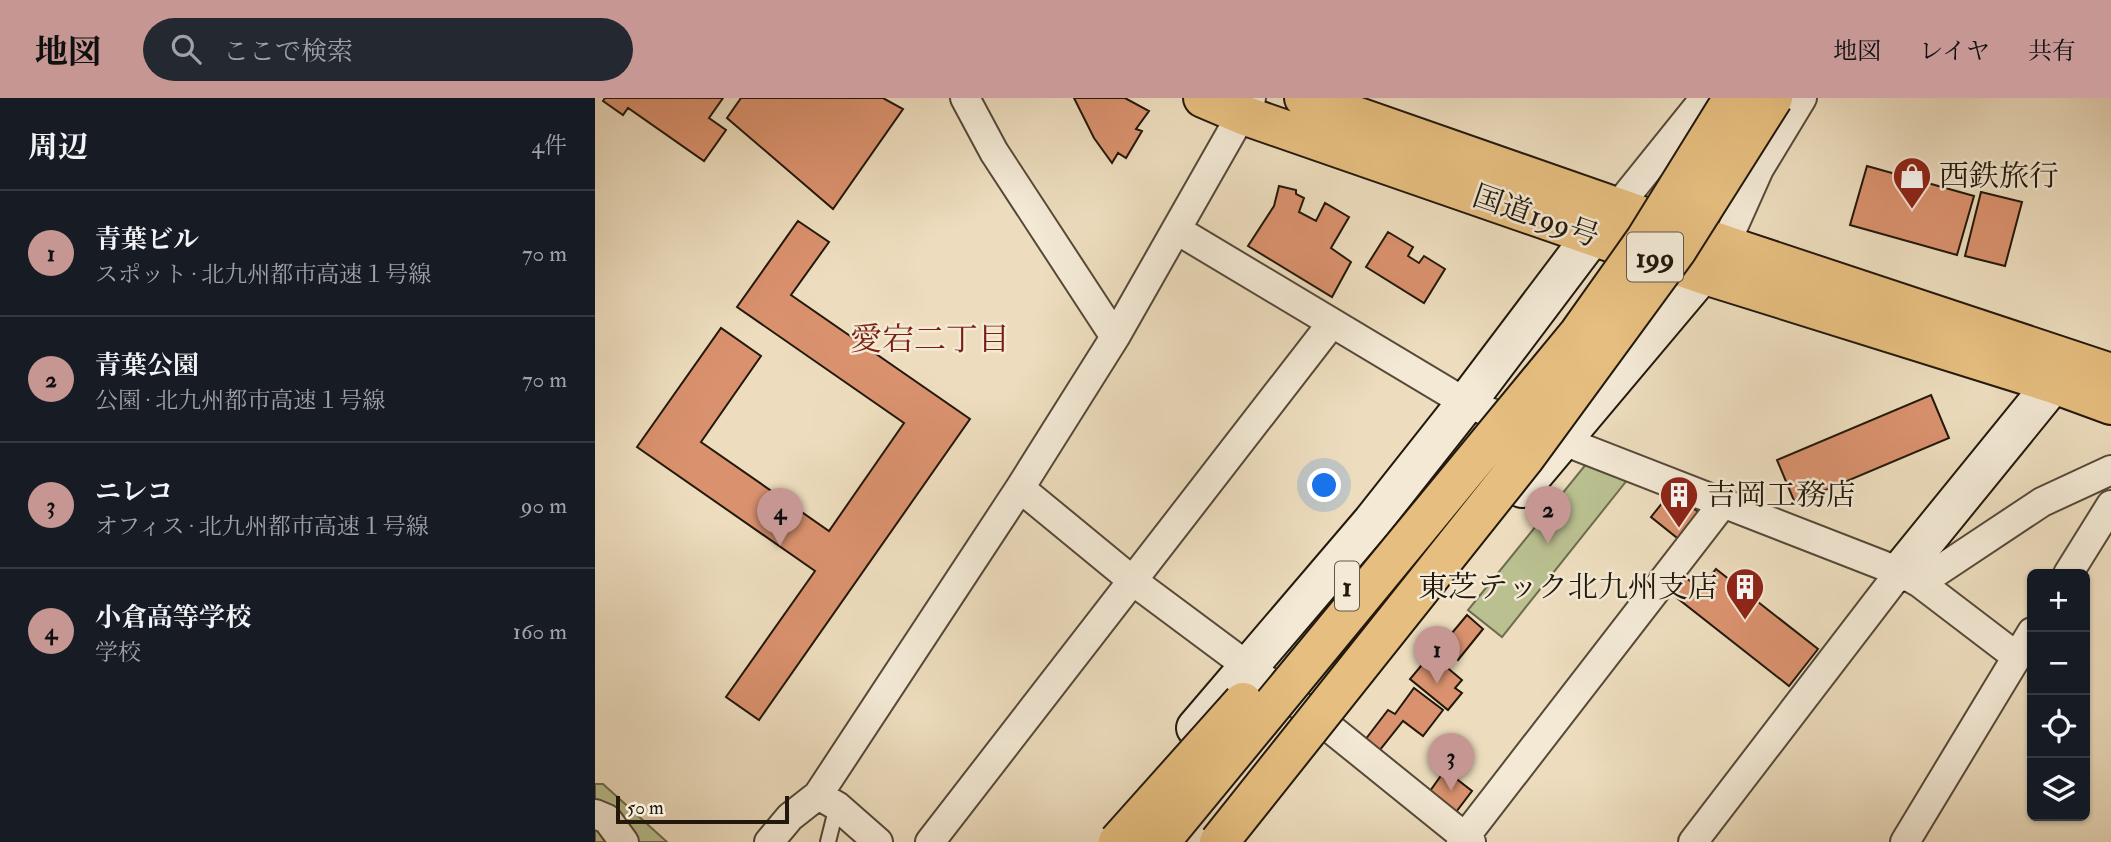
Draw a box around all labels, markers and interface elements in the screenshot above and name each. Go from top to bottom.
search box [143,18,633,81]
icon: search [167,30,205,68]
text: 地図 [35,32,101,73]
text: ここで検索 [223,36,353,68]
text: 地図 [1833,36,1881,67]
text: レイヤ [1919,36,1990,67]
text: 共有 [2028,36,2076,67]
text: 周辺 [28,129,88,166]
text: 4件 [532,131,567,160]
shop icon: 西鉄旅行 [1891,155,1933,210]
place label: 西鉄旅行 [1939,158,2059,195]
street label: 国道199号 [1468,178,1604,255]
text: 青葉ビル [95,224,199,256]
road number: 199 [1627,232,1683,282]
text: 1 [47,239,55,268]
text: 70 m [522,239,567,268]
text: スポット · 北九州都市高速１号線 [95,260,431,289]
district label: 愛宕二丁目 [850,320,1010,360]
text: 青葉公園 [95,350,199,382]
text: 2 [45,365,57,394]
text: 70 m [522,365,567,394]
text: 公園 · 北九州都市高速１号線 [95,386,385,415]
your location [1307,468,1341,502]
building icon: 吉岡工務店 [1658,474,1700,529]
text: ニレコ [95,476,173,508]
place label: 吉岡工務店 [1706,477,1856,514]
pin: 2 [1525,486,1571,544]
pin: 4 [757,488,803,546]
text: 3 [47,491,55,520]
text: 90 m [521,491,567,520]
text: オフィス · 北九州都市高速１号線 [95,512,429,541]
road number: 1 [1335,561,1359,610]
building icon: 東芝テック北九州支店 [1724,566,1766,621]
place label: 東芝テック北九州支店 [1418,569,1718,606]
map controls [2027,569,2090,821]
button: + [2027,569,2090,632]
text: 小倉高等学校 [95,602,251,634]
text: 4 [45,617,57,646]
text: 160 m [513,617,567,646]
pin: 1 [1414,626,1460,684]
button: − [2027,632,2090,695]
text: 学校 [95,638,141,667]
button: locate [2027,695,2090,758]
pin: 3 [1428,733,1474,791]
button: layers [2027,758,2090,821]
scale bar [616,793,789,825]
text: 50 m [627,796,664,820]

